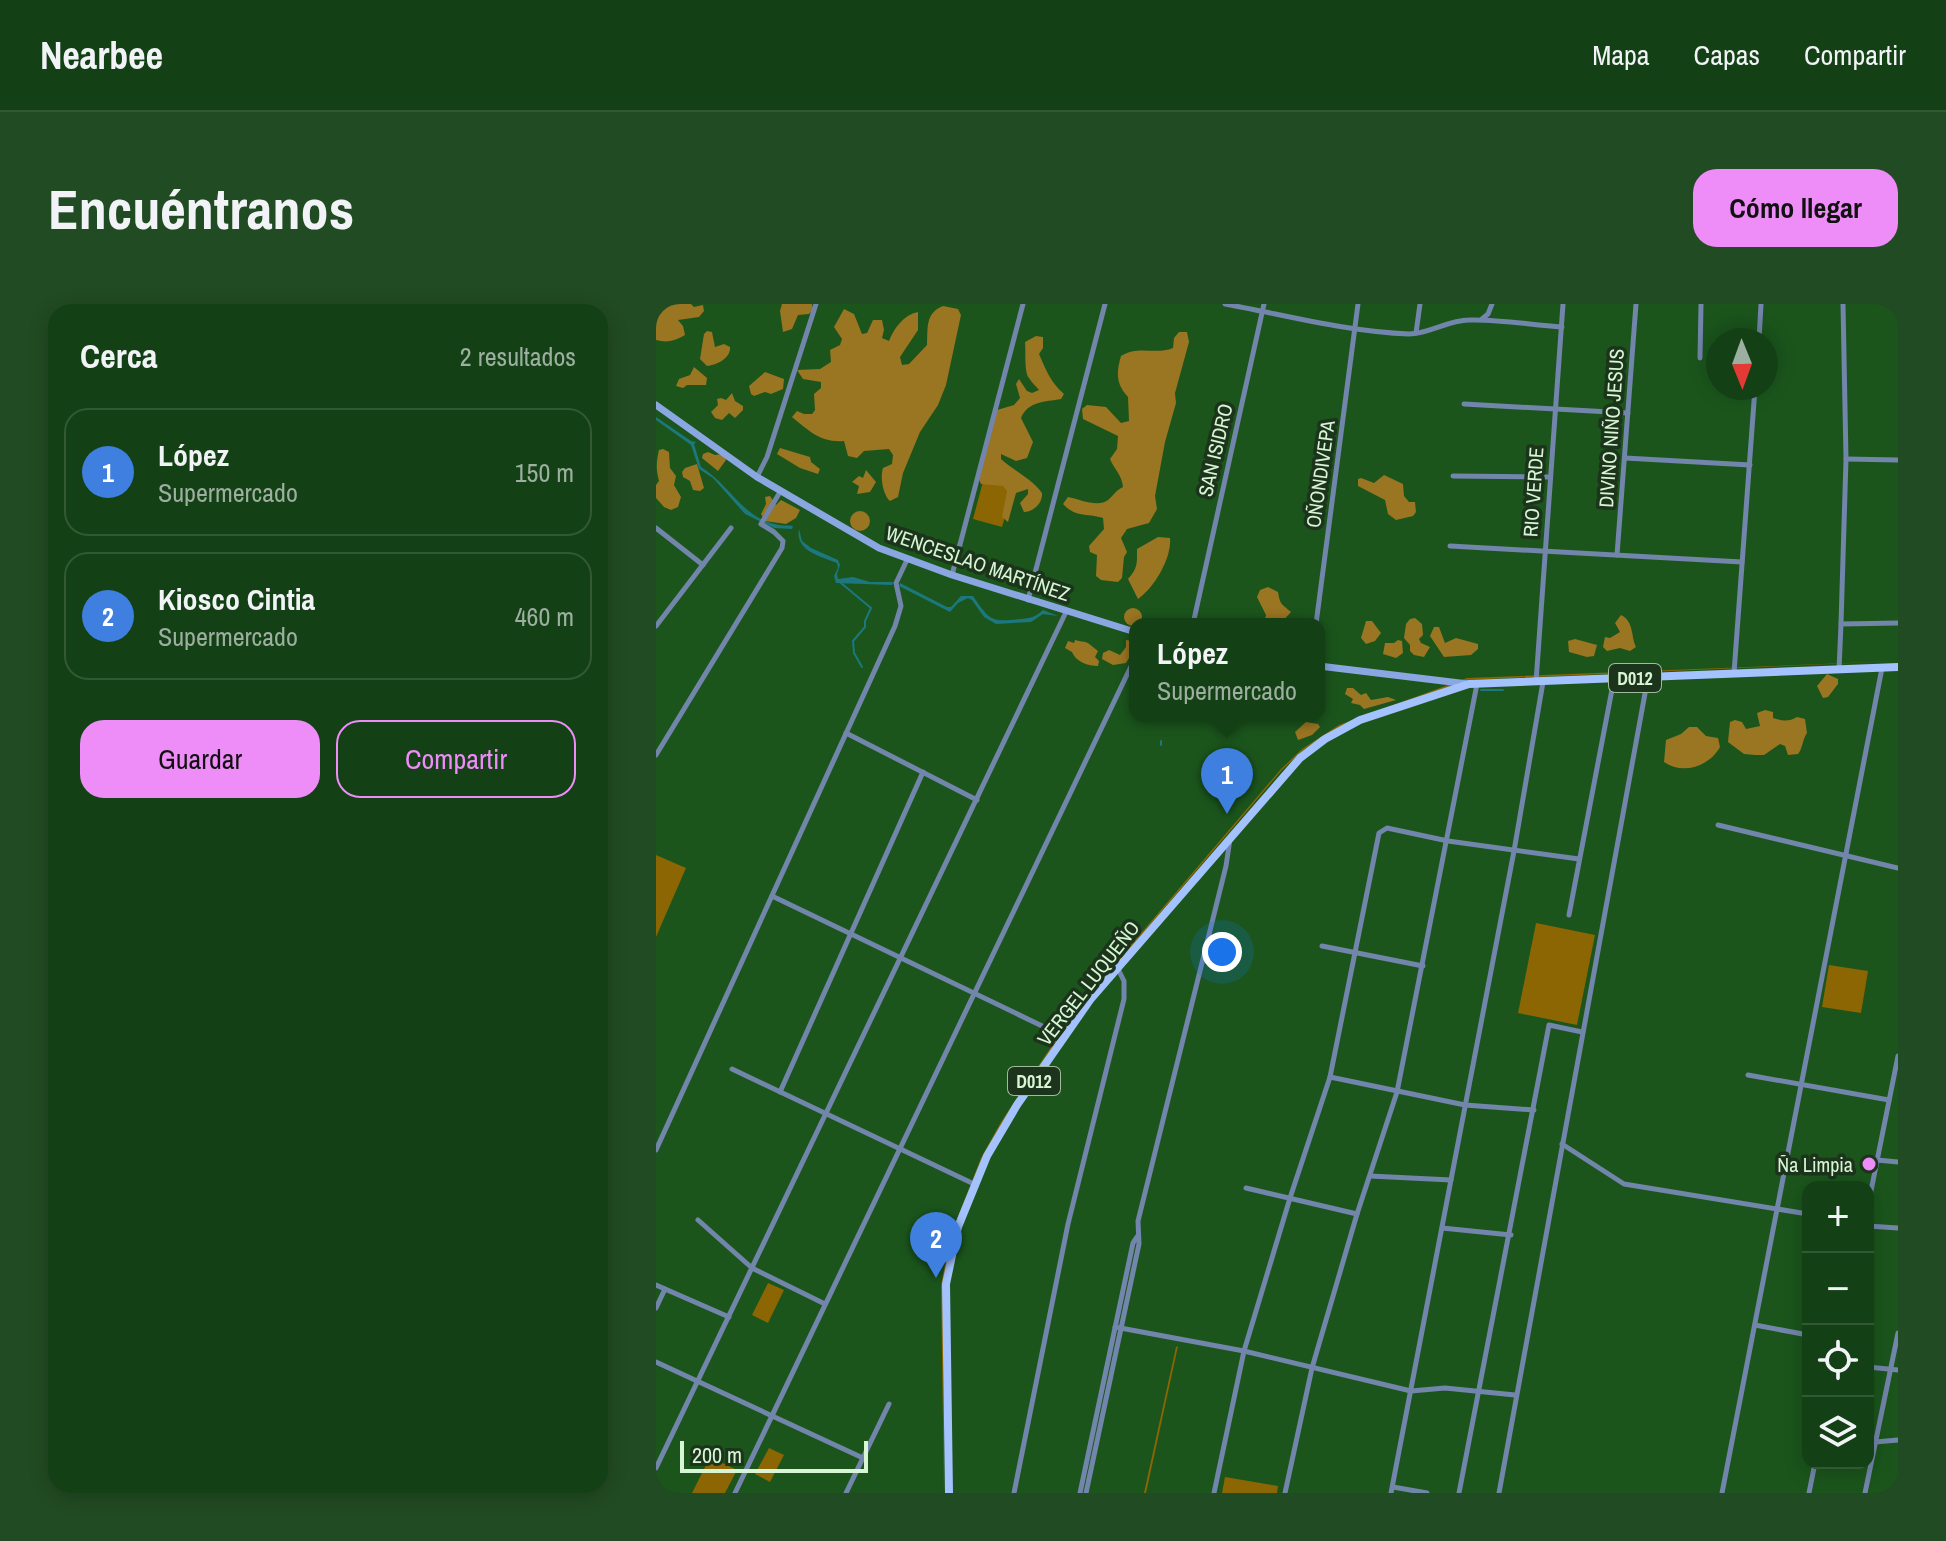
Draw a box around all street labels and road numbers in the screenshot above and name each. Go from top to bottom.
street label: DIVINO NIÑO JESUS [1592,347,1630,508]
street label: SAN ISIDRO [1191,401,1239,499]
street label: OÑONDIVEPA [1299,419,1341,529]
street label: RIO VERDE [1516,446,1550,538]
street label: WENCESLAO MARTÍNEZ [882,519,1074,607]
road number: D012 [1609,664,1661,692]
street label: VERGEL LUQUEÑO [1031,915,1145,1051]
road number: D012 [1008,1067,1060,1095]

